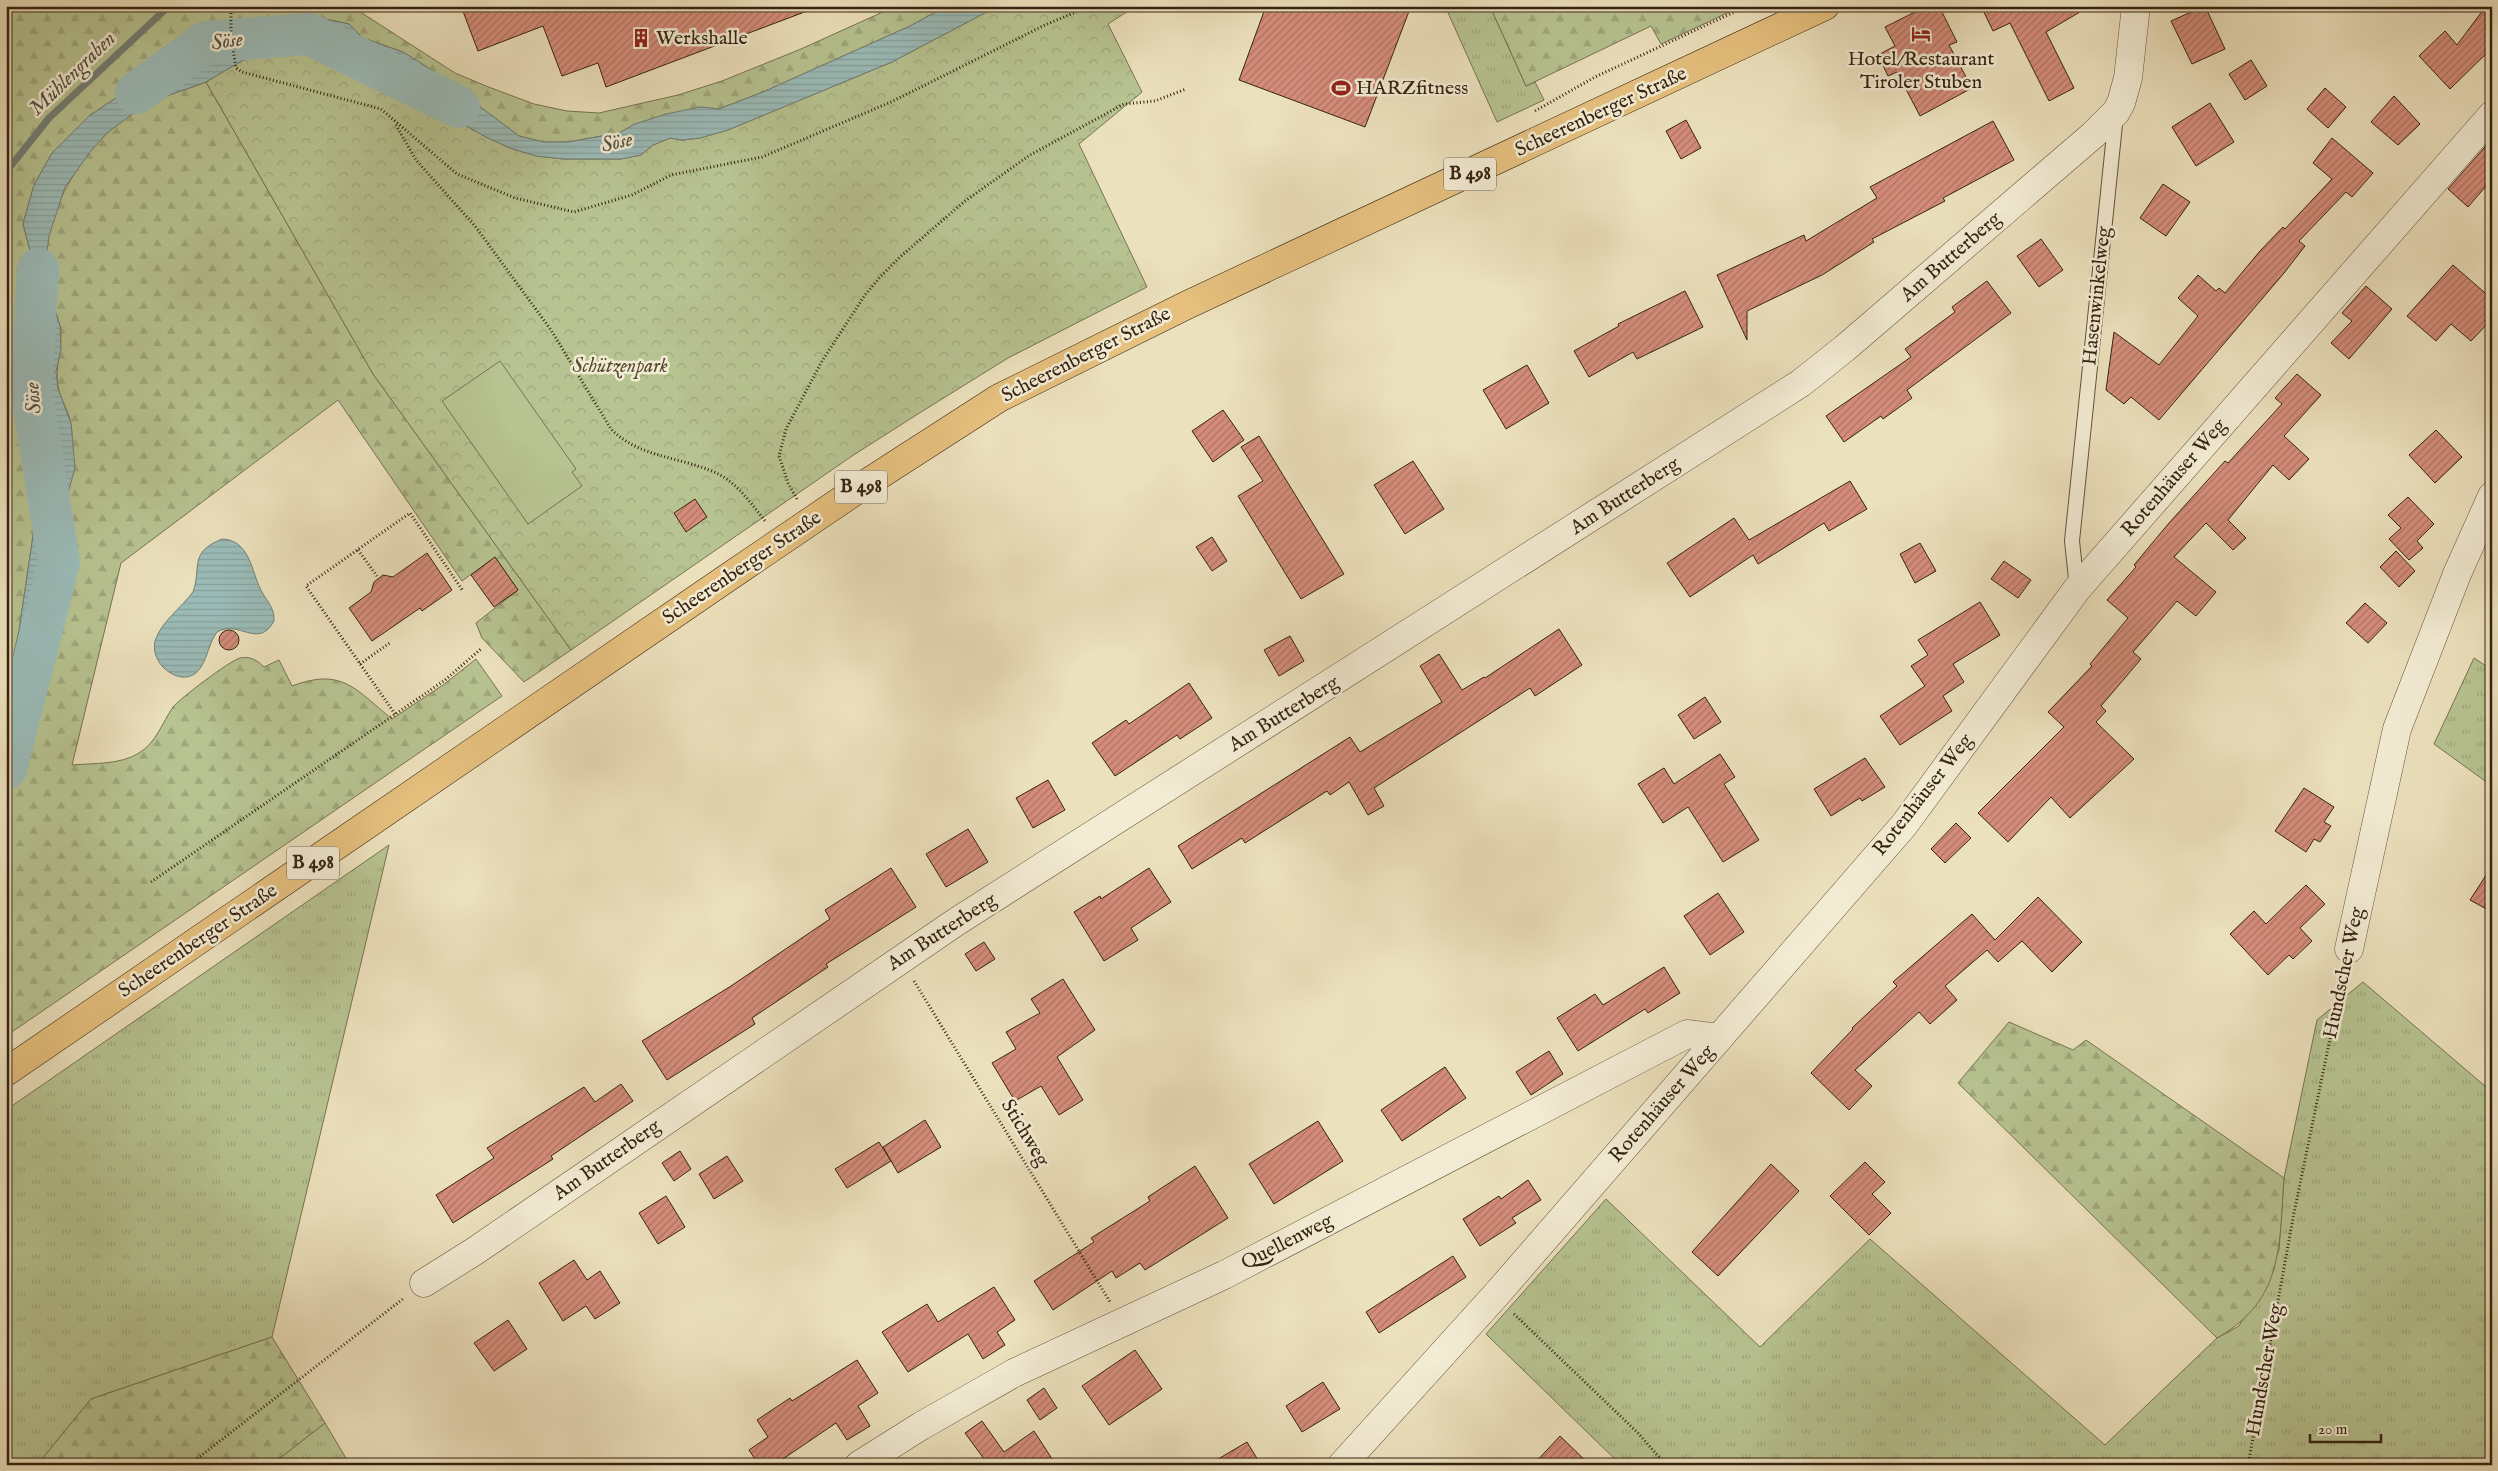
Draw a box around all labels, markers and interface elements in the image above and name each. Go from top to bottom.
hotel icon: Hotel/Restaurant Tiroler Stuben [1910,23,1932,45]
water label: Mühlengraben [24,26,122,122]
water label: Söse [210,26,245,58]
place label: Werkshalle [656,26,748,51]
building icon: Werkshalle [630,27,652,49]
place label: Hotel/Restaurant Tiroler Stuben [1848,47,1994,95]
street label: Scheerenberger Straße [1511,61,1691,163]
place label: HARZfitness [1356,76,1468,101]
sports icon: HARZfitness [1330,77,1352,99]
water label: Söse [599,126,635,160]
road number: B 498 [1444,157,1496,190]
street label: Am Butterberg [1895,206,2007,308]
street label: Hasenwinkelweg [2077,224,2117,367]
street label: Scheerenberger Straße [997,302,1175,408]
park label: Schützenpark [572,354,668,379]
water label: Söse [19,381,49,415]
street label: Rotenhäuser Weg [2116,413,2233,542]
street label: Am Butterberg [1565,451,1685,541]
road number: B 498 [835,471,887,504]
street label: Scheerenberger Straße [658,506,826,630]
street label: Am Butterberg [1223,670,1345,758]
street label: Rotenhäuser Weg [1868,728,1979,861]
road number: B 498 [287,846,339,880]
street label: Scheerenberger Straße [114,879,282,1003]
street label: Am Butterberg [882,887,1002,977]
street label: Hundscher Weg [2318,904,2370,1041]
street label: Rotenhäuser Weg [1604,1039,1721,1168]
street label: Stichweg [995,1095,1055,1172]
street label: Am Butterberg [548,1113,666,1207]
street label: Quellenweg [1237,1208,1338,1276]
street label: Hundscher Weg [2241,1301,2289,1438]
scale bar [2310,1411,2382,1443]
text: 20 m [2318,1420,2348,1439]

